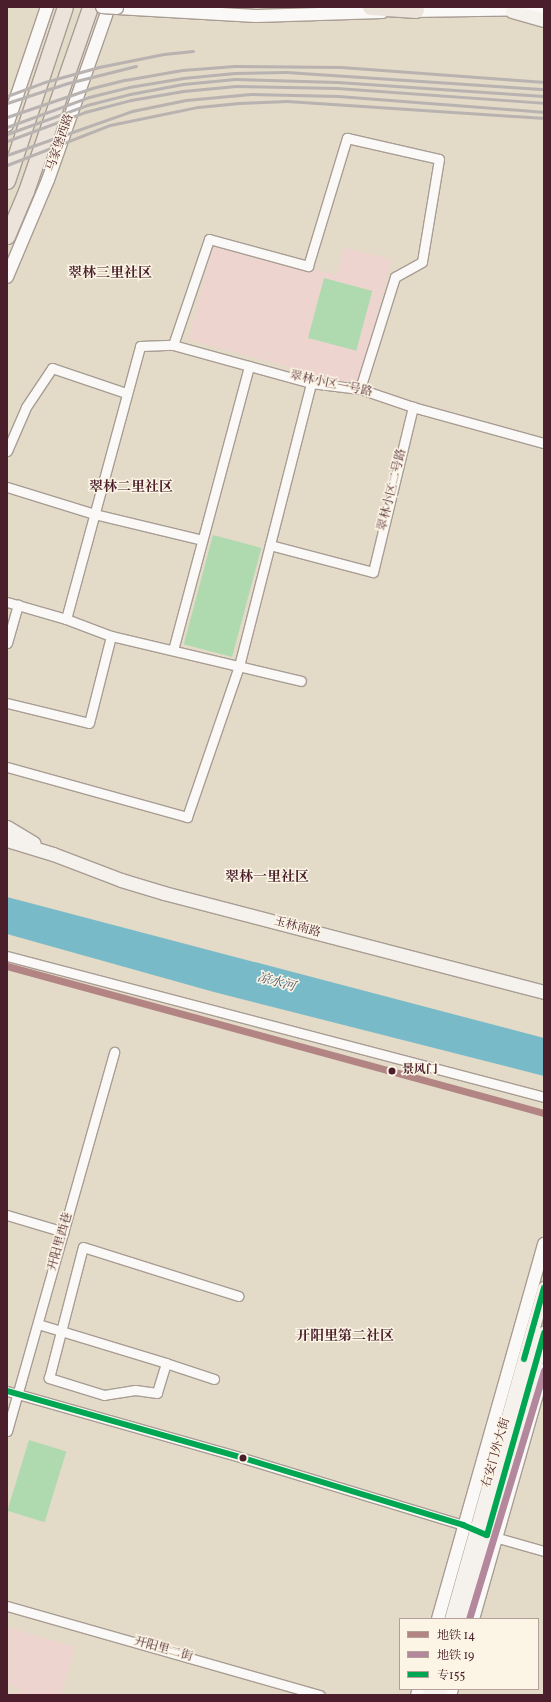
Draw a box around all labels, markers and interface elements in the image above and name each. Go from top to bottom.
street label: 马家堡西路 [44,112,78,174]
district label: 翠林三里社区 [68,266,152,282]
street label: 翠林小区一号路 [288,369,374,401]
street label: 翠林小区二号路 [376,448,410,532]
district label: 翠林二里社区 [89,480,173,496]
district label: 翠林一里社区 [225,870,309,886]
street label: 玉林南路 [272,915,322,941]
water label: 凉水河 [255,970,297,996]
marker: 景风门 [385,1064,399,1078]
place label: 景风门 [402,1064,438,1078]
street label: 开阳里西巷 [46,1211,76,1273]
district label: 开阳里第二社区 [296,1329,394,1345]
street label: 右安门外大街 [480,1416,514,1490]
unlabelled marker [238,1453,248,1463]
legend [399,1618,539,1690]
text: 地铁 14 [437,1628,475,1644]
street label: 开阳里二街 [132,1635,194,1665]
text: 地铁 19 [437,1648,474,1664]
text: 专155 [437,1668,465,1684]

